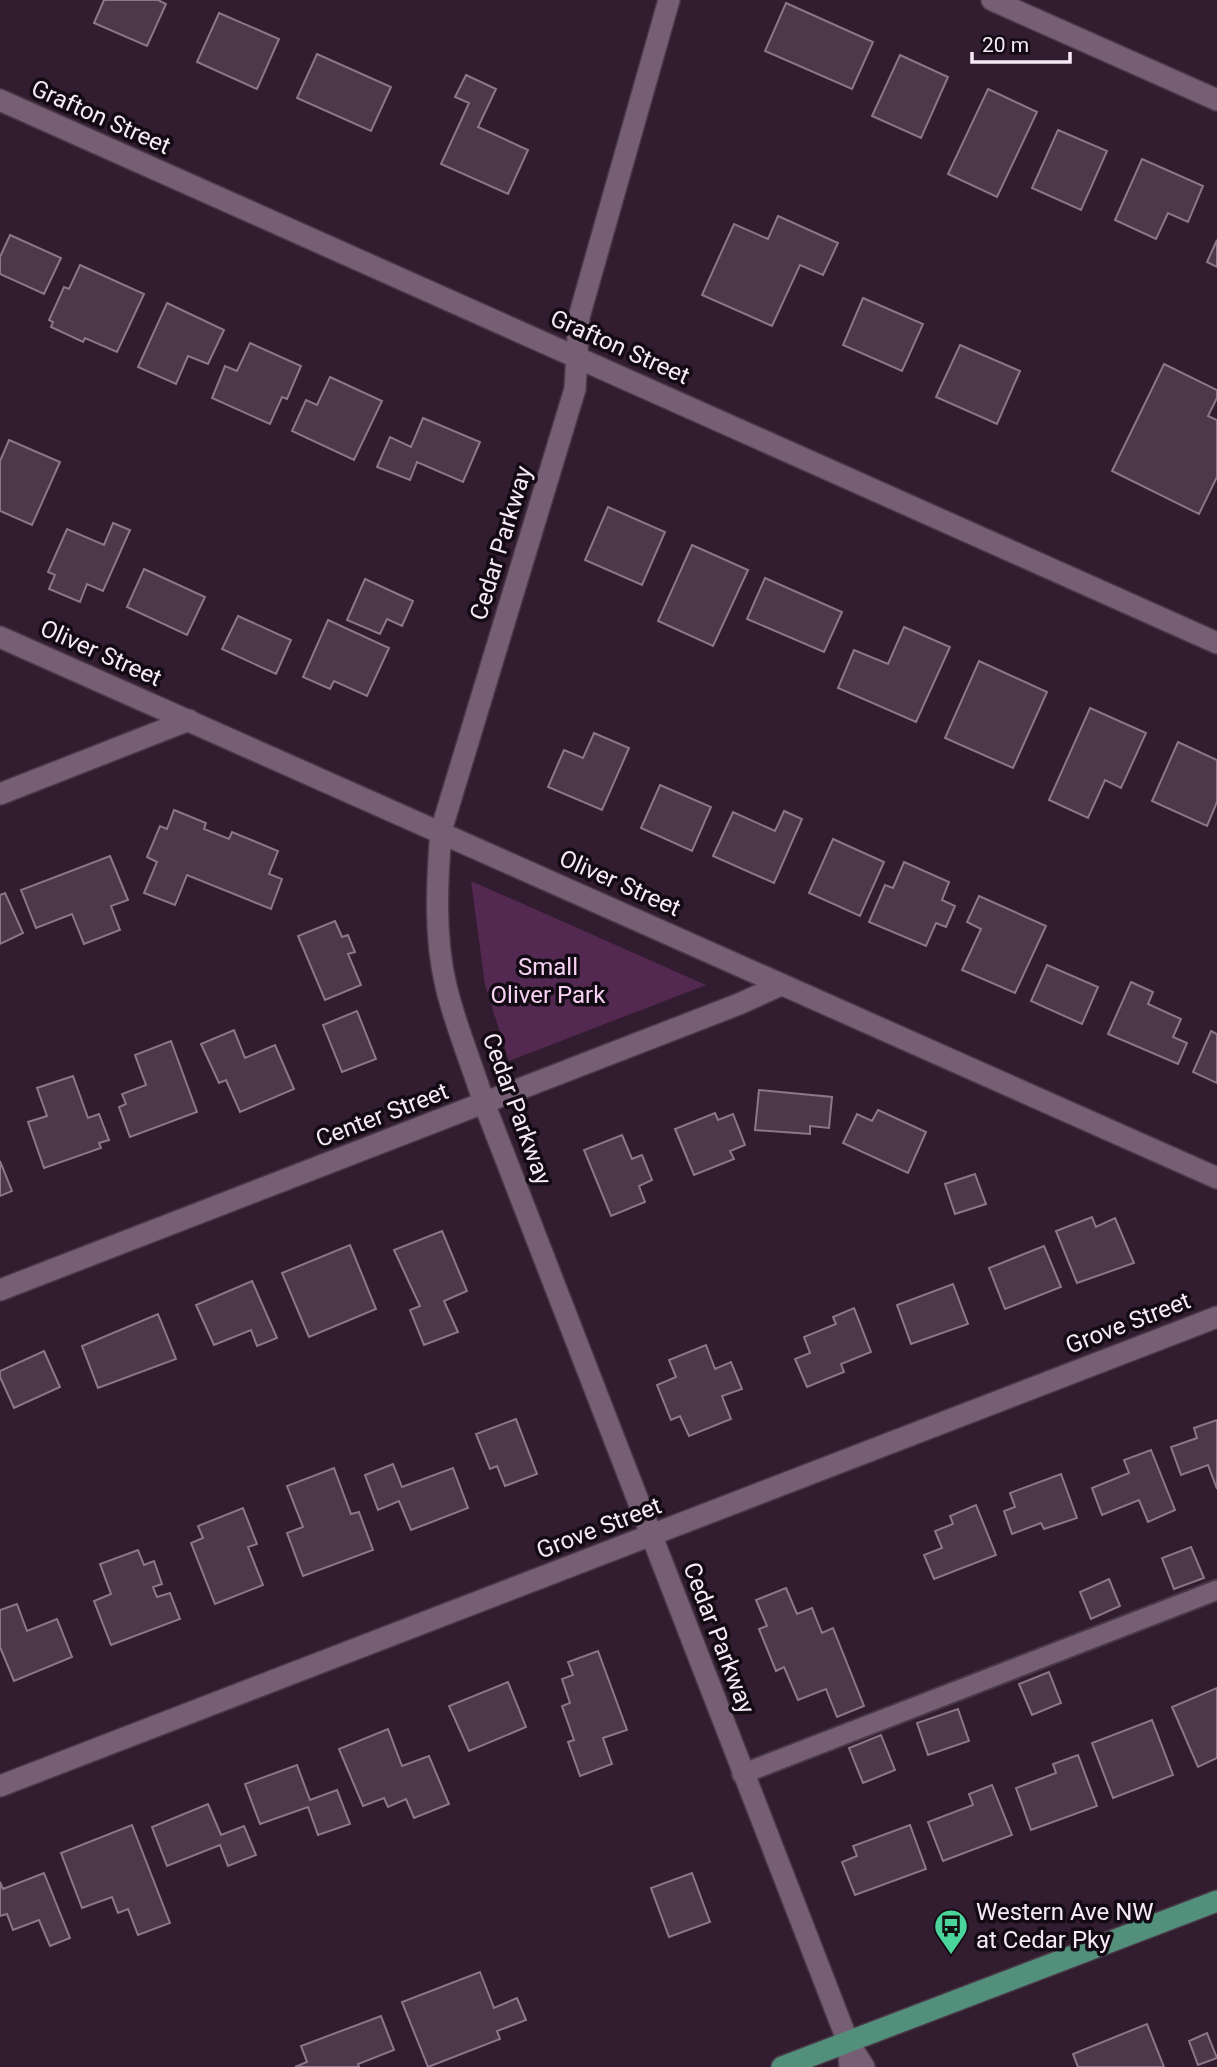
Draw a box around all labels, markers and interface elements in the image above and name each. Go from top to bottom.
scale bar [972,21,1070,65]
text: 20 m [982,33,1029,57]
street label: Grafton Street [27,74,175,160]
street label: Grafton Street [546,304,694,390]
street label: Cedar Parkway [464,462,538,623]
street label: Oliver Street [36,614,166,692]
street label: Oliver Street [555,844,685,922]
park label: Small Oliver Park [491,953,606,1009]
street label: Cedar Parkway [477,1029,558,1189]
street label: Center Street [312,1077,452,1153]
street label: Grove Street [1062,1286,1194,1360]
street label: Grove Street [533,1491,665,1565]
street label: Cedar Parkway [677,1558,761,1718]
place label: Western Ave NW at Cedar Pky [976,1898,1154,1954]
bus stop icon: Western Ave NW at Cedar Pky [932,1907,970,1956]

